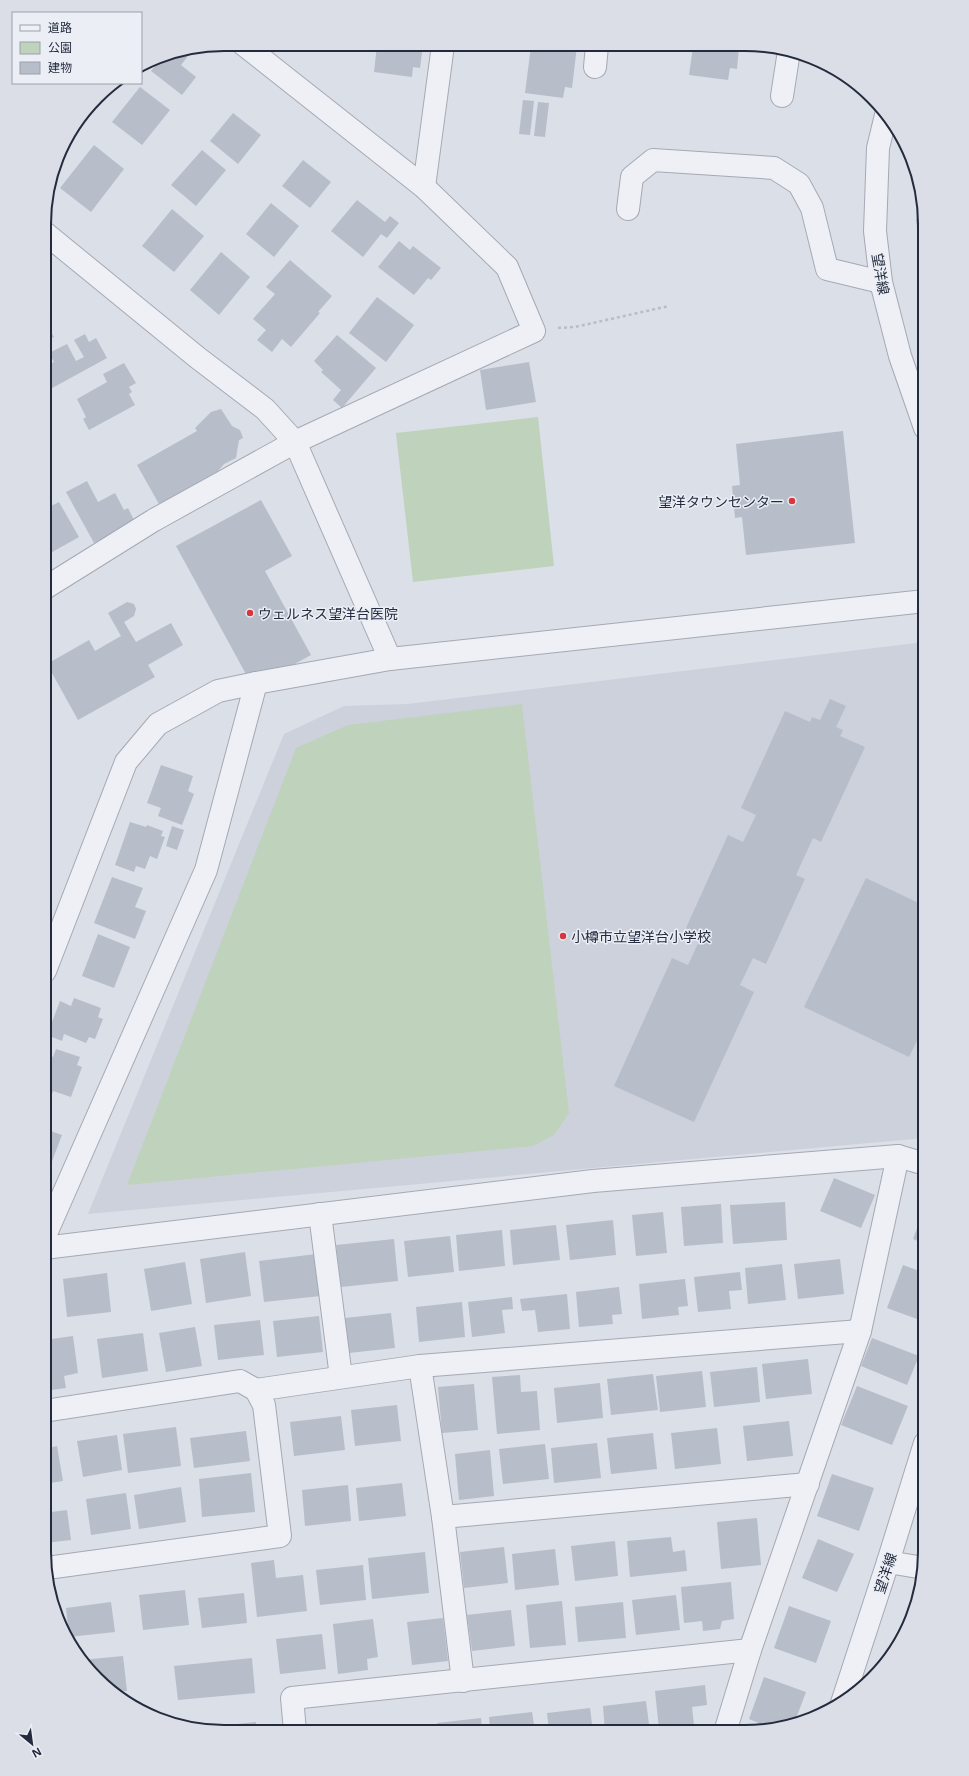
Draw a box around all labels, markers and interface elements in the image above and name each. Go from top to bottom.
legend [12,12,142,84]
text: 道路 [48,19,72,36]
text: 公園 [48,39,72,56]
text: 建物 [48,59,72,76]
street label: 望洋線 [868,252,894,296]
place label: 望洋タウンセンター [658,492,784,511]
marker: 望洋タウンセンター [787,496,797,506]
place label: ウェルネス望洋台医院 [258,604,398,623]
marker: ウェルネス望洋台医院 [245,608,255,618]
place label: 小樽市立望洋台小学校 [571,927,711,946]
marker: 小樽市立望洋台小学校 [558,931,568,941]
street label: 望洋線 [869,1550,901,1596]
north arrow [12,1724,52,1764]
text: N [30,1744,45,1762]

